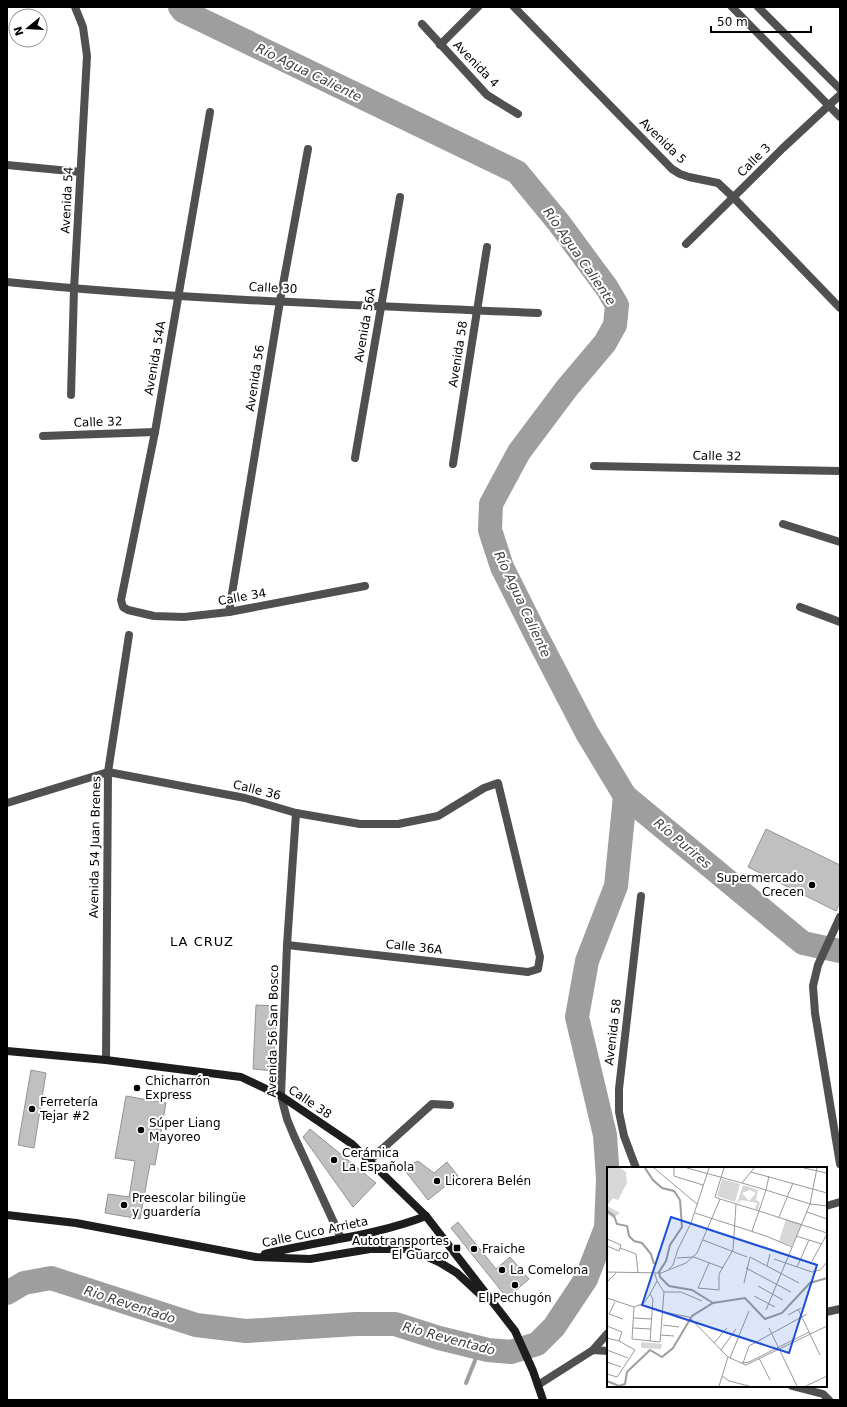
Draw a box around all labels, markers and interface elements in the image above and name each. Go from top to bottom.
north arrow [8,8,48,48]
scale bar [711,8,811,34]
text: 50 m [717,15,748,29]
text: N [11,25,27,37]
street label: Avenida 4 [450,38,502,90]
water label: Río Agua Caliente [253,40,364,105]
street label: Avenida 5 [637,115,689,167]
street label: Calle 3 [734,140,774,180]
street label: Avenida 54 [58,166,76,234]
water label: Río Agua Caliente [540,205,619,308]
street label: Calle 30 [248,280,298,296]
street label: Avenida 56A [352,286,379,363]
street label: Avenida 54A [142,319,169,396]
street label: Avenida 58 [446,320,470,388]
street label: Avenida 56 [243,344,267,412]
street label: Calle 32 [73,414,123,430]
street label: Calle 32 [692,449,742,463]
water label: Río Agua Caliente [491,549,554,660]
street label: Calle 34 [217,586,267,608]
street label: Avenida 54 Juan Brenes [87,776,103,918]
street label: Calle 36 [232,777,282,803]
water label: Río Purires [651,815,714,872]
place label: Supermercado Crecen [716,871,804,899]
marker: Supermercado Crecen [807,880,817,890]
district label: LA CRUZ [170,934,234,949]
street label: Calle 36A [385,937,444,957]
street label: Avenida 56 San Bosco [265,964,281,1098]
street label: Avenida 58 [602,998,624,1066]
place label: Chicharrón Express [145,1074,210,1102]
marker: Chicharrón Express [132,1083,142,1093]
street label: Calle 38 [286,1083,334,1121]
place label: Ferretería Tejar #2 [39,1095,98,1123]
marker: Ferretería Tejar #2 [27,1104,37,1114]
place label: Súper Liang Mayoreo [149,1116,221,1144]
marker: Súper Liang Mayoreo [136,1125,146,1135]
place label: Cerámica La Española [342,1146,414,1174]
marker: Cerámica La Española [329,1155,339,1165]
inset map [607,1167,827,1387]
place label: Licorera Belén [445,1174,531,1188]
marker: Licorera Belén [432,1176,442,1186]
place label: Preescolar bilingüe y guardería [132,1191,246,1219]
marker: Preescolar bilingüe y guardería [119,1200,129,1210]
street label: Calle Cuco Arrieta [261,1214,369,1250]
place label: Autotransportes El Guarco [352,1234,449,1262]
place label: Fraiche [482,1242,525,1256]
marker: Autotransportes El Guarco [452,1243,462,1253]
marker: Fraiche [469,1244,479,1254]
place label: La Comelona [510,1263,588,1277]
marker: La Comelona [497,1265,507,1275]
marker: El Pechugón [510,1280,520,1290]
water label: Rio Reventado [82,1283,177,1326]
place label: El Pechugón [478,1291,552,1305]
water label: Rio Reventado [401,1319,497,1358]

